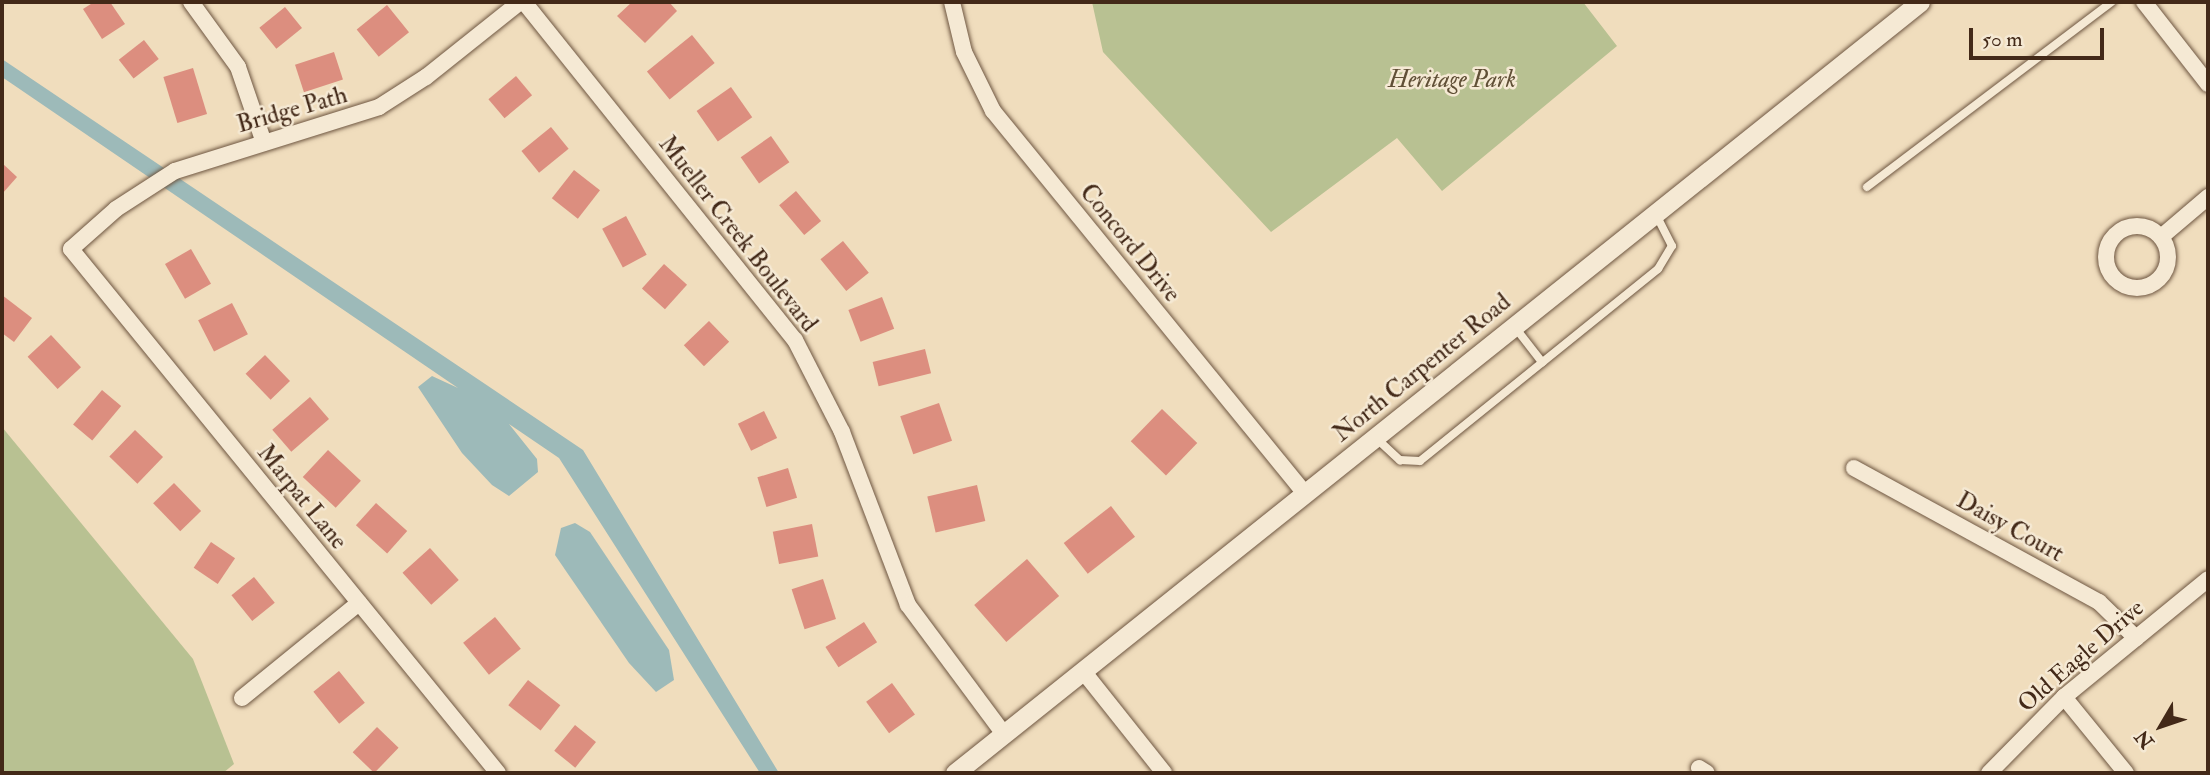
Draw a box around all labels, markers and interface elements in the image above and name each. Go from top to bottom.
scale bar [1972,14,2107,58]
text: 50 m [1982,26,2023,53]
park label: Heritage Park [1388,66,1516,94]
street label: Bridge Path [234,81,350,139]
street label: Mueller Creek Boulevard [653,130,823,338]
street label: Concord Drive [1074,178,1186,308]
street label: North Carpenter Road [1328,288,1516,448]
street label: Marpat Lane [251,439,353,555]
street label: Daisy Court [1951,486,2069,568]
street label: Old Eagle Drive [2012,594,2150,718]
north arrow [2126,691,2196,761]
text: N [2130,725,2159,753]

